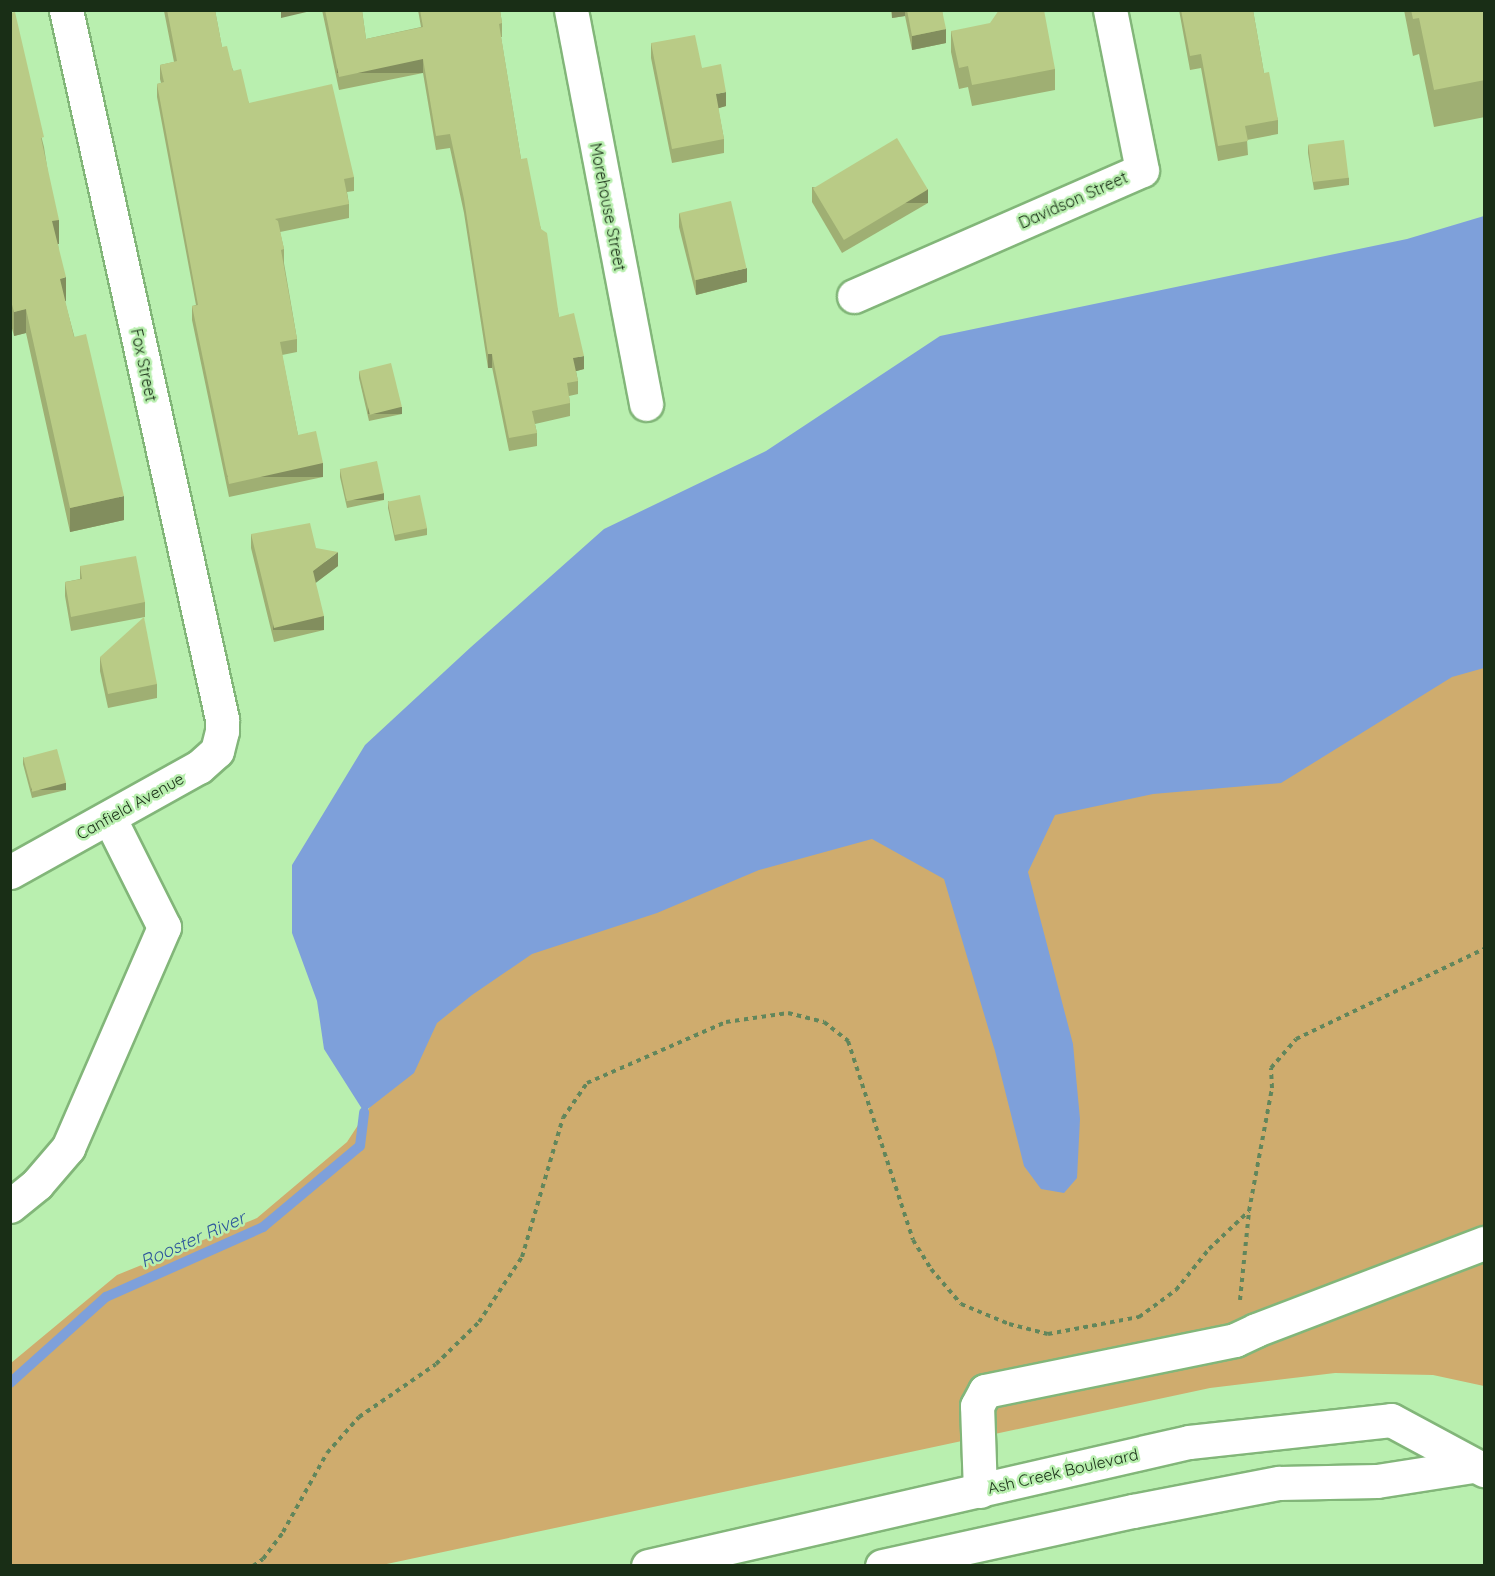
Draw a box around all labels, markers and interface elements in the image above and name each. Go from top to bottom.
street label: Morehouse Street [586,141,630,273]
street label: Davidson Street [1016,167,1130,233]
street label: Fox Street [127,327,161,403]
street label: Canfield Avenue [73,769,187,843]
water label: Rooster River [137,1207,249,1273]
street label: Ash Creek Boulevard [986,1444,1140,1498]

